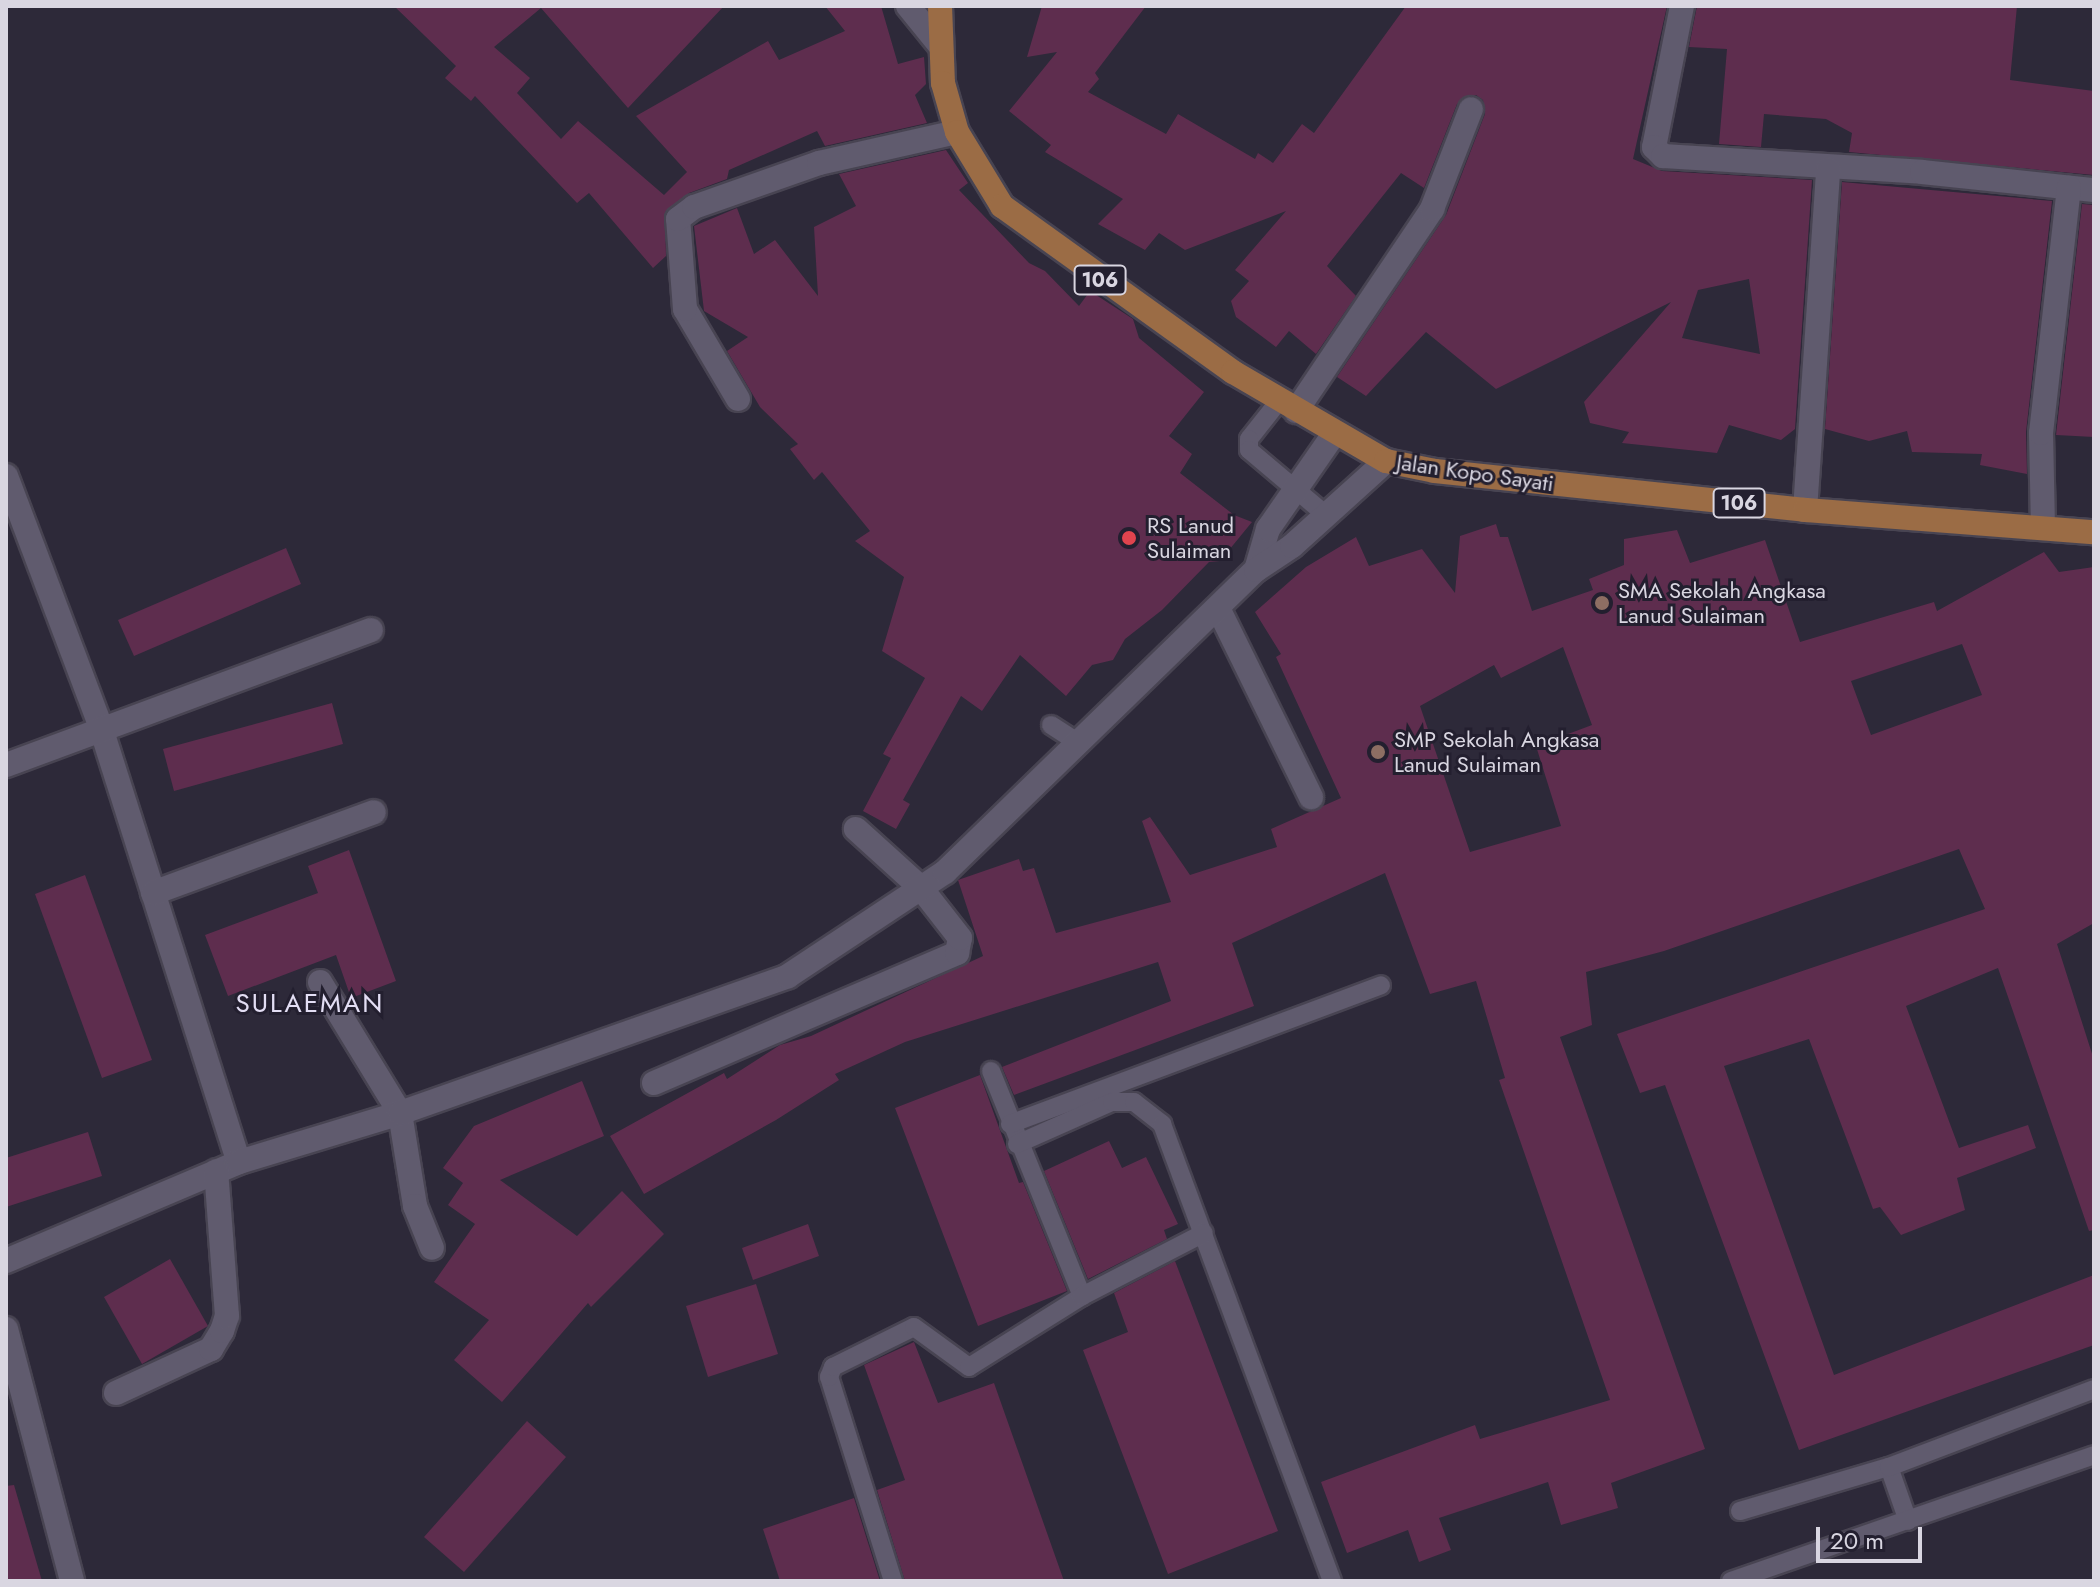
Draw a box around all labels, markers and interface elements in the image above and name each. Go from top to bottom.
road number: 106 [1072,264,1128,296]
street label: Jalan Kopo Sayati [1395,449,1555,497]
road number: 106 [1711,487,1767,519]
place label: RS Lanud Sulaiman [1147,512,1234,564]
marker: RS Lanud Sulaiman [1118,527,1140,549]
place label: SMA Sekolah Angkasa Lanud Sulaiman [1618,577,1826,628]
marker: SMA Sekolah Angkasa Lanud Sulaiman [1593,594,1611,612]
place label: SMP Sekolah Angkasa Lanud Sulaiman [1394,726,1599,778]
marker: SMP Sekolah Angkasa Lanud Sulaiman [1369,743,1387,761]
district label: SULAEMAN [236,988,384,1020]
scale bar [1820,1511,1926,1561]
text: 20 m [1830,1523,1884,1558]

